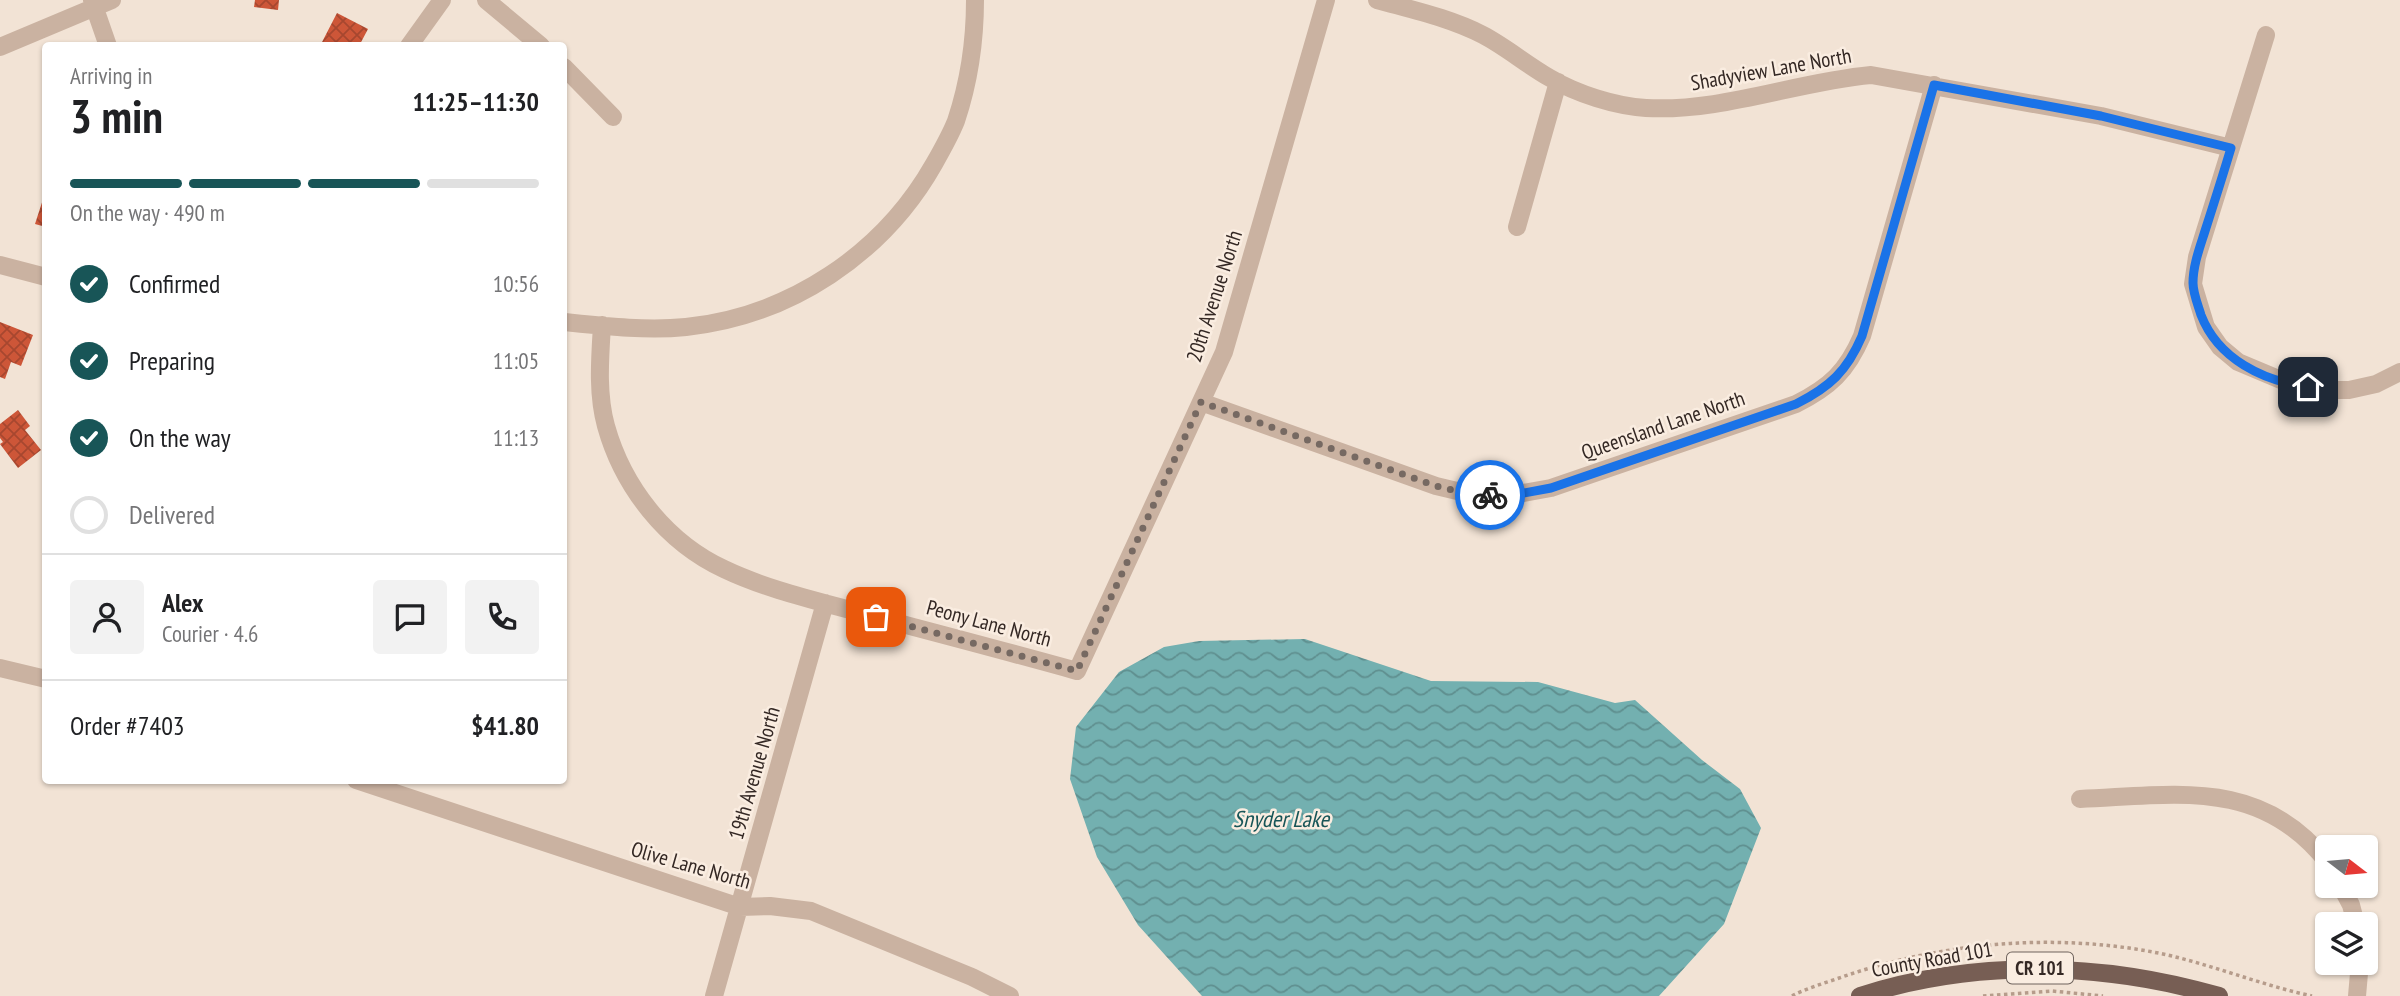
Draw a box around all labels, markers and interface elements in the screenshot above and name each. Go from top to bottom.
street label: Shadyview Lane North [1689,42,1853,96]
text: Arriving in [70,61,152,90]
text: 11:25–11:30 [412,85,539,118]
text: 3 min [70,86,163,146]
text: On the way · 490 m [70,198,225,227]
street label: 20th Avenue North [1180,227,1248,365]
icon: check [70,265,108,303]
text: Confirmed [129,267,220,300]
text: 10:56 [493,269,539,298]
icon: check [70,342,108,380]
text: Preparing [129,344,215,377]
text: 11:05 [493,346,539,375]
pin [2278,357,2338,417]
icon: home [2289,368,2327,406]
street label: Queensland Lane North [1578,384,1748,466]
icon: check [70,419,108,457]
text: On the way [129,421,231,454]
text: 11:13 [493,423,539,452]
courier [1455,460,1525,530]
icon: bike [1471,476,1509,514]
text: Delivered [129,498,215,531]
button: person [70,580,144,654]
button: chat [373,580,447,654]
button: phone [465,580,539,654]
text: Alex [162,586,203,619]
pin [846,587,906,647]
street label: Peony Lane North [924,593,1054,653]
icon: bag [857,598,895,636]
text: Courier · 4.6 [162,619,258,648]
street label: 19th Avenue North [722,703,786,843]
text: Order #7403 [70,709,185,742]
text: $41.80 [471,709,539,742]
water label: Snyder Lake [1233,804,1330,833]
street label: Olive Lane North [628,835,754,895]
north arrow [2315,835,2378,898]
map controls [2315,835,2378,975]
button: layers [2315,912,2378,975]
street label: County Road 101 [1869,935,1995,983]
road number: CR 101 [2007,952,2073,984]

